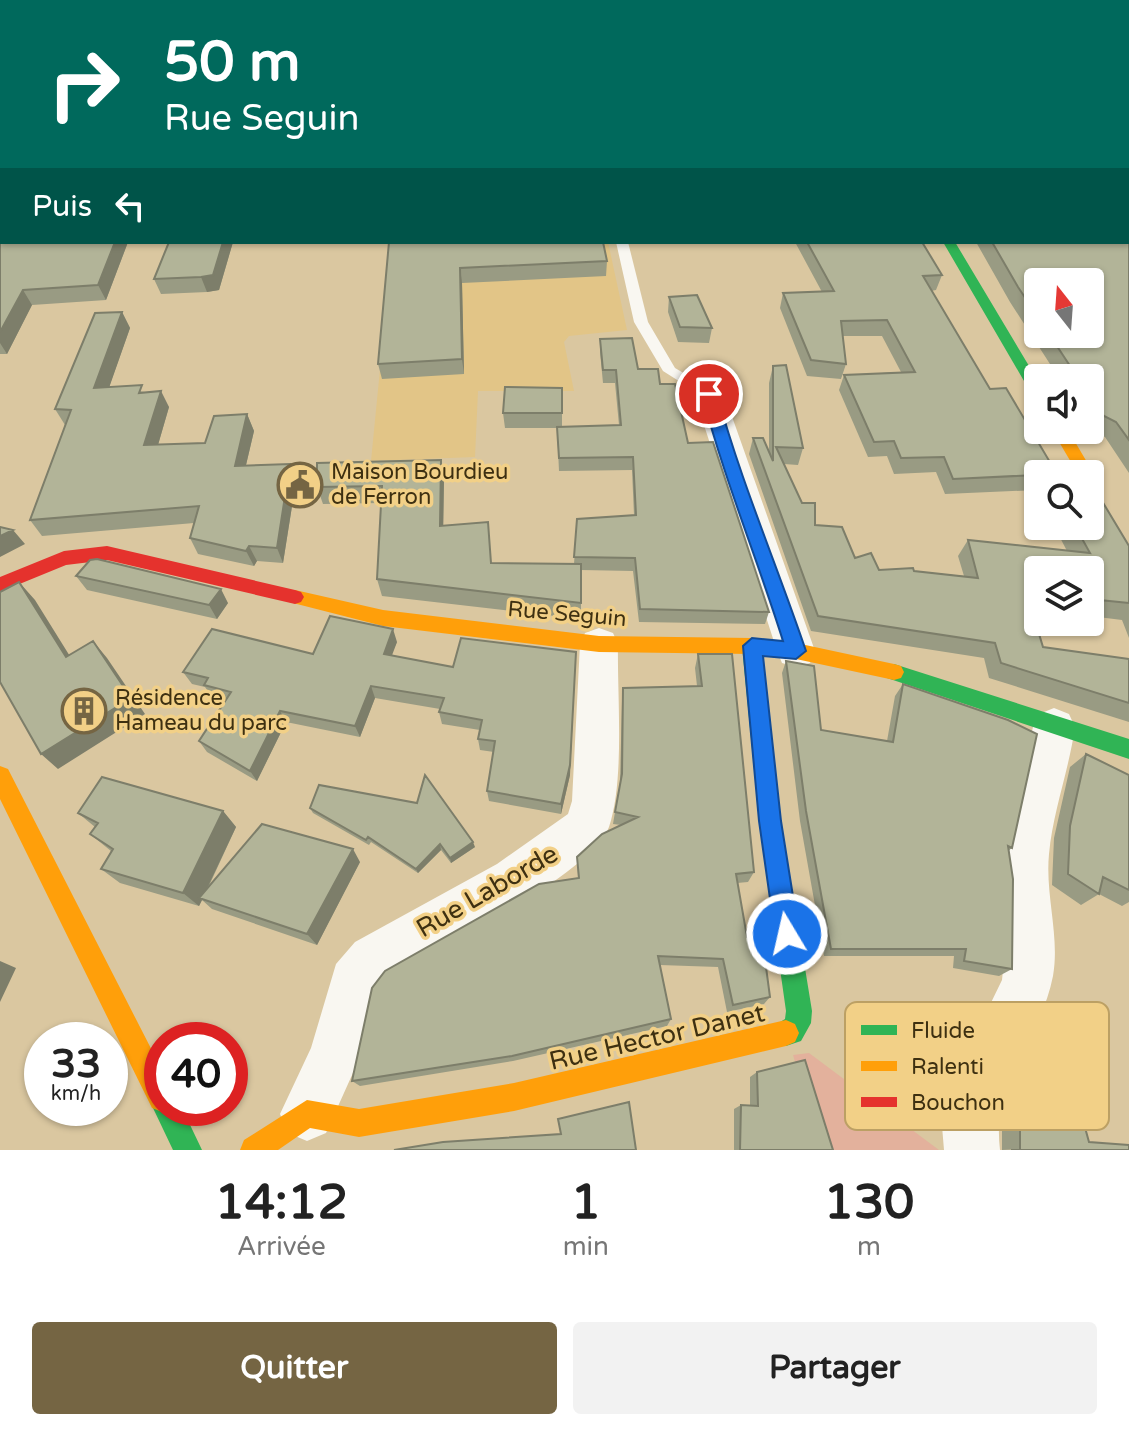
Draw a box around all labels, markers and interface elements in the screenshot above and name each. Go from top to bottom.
text: 50 m [164,29,300,96]
icon: right [32,32,136,136]
text: Rue Seguin [164,97,359,140]
icon: left [108,184,152,228]
text: Puis [32,188,92,225]
north arrow [1024,268,1104,348]
map controls [1024,268,1104,636]
pin [675,360,743,428]
button: sound [1024,364,1104,444]
icon: arrive [687,372,731,416]
place label: Maison Bourdieu de Ferron [331,459,508,510]
button: search [1024,460,1104,540]
public building icon: Maison Bourdieu de Ferron [276,461,324,509]
button: layers [1024,556,1104,636]
street label: Rue Seguin [506,596,628,632]
place label: Résidence Hameau du parc [115,685,287,736]
building icon: Résidence Hameau du parc [60,687,108,735]
street label: Rue Laborde [411,838,563,944]
position arrow [745,892,829,976]
street label: Rue Hector Danet [546,997,768,1077]
legend [845,1002,1109,1130]
text: Fluide [911,1018,975,1044]
speed limit sign: 40 [144,1022,248,1126]
text: 33 [51,1040,101,1088]
text: Ralenti [911,1054,984,1080]
text: km/h [51,1082,101,1106]
text: Bouchon [911,1090,1005,1116]
text: 14:12 [215,1174,348,1232]
text: 1 [571,1174,601,1232]
text: 130 [824,1174,914,1232]
text: Arrivée [237,1231,326,1262]
text: min [563,1231,609,1262]
text: m [857,1231,881,1262]
button: Quitter [32,1322,557,1414]
button: Partager [573,1322,1097,1414]

